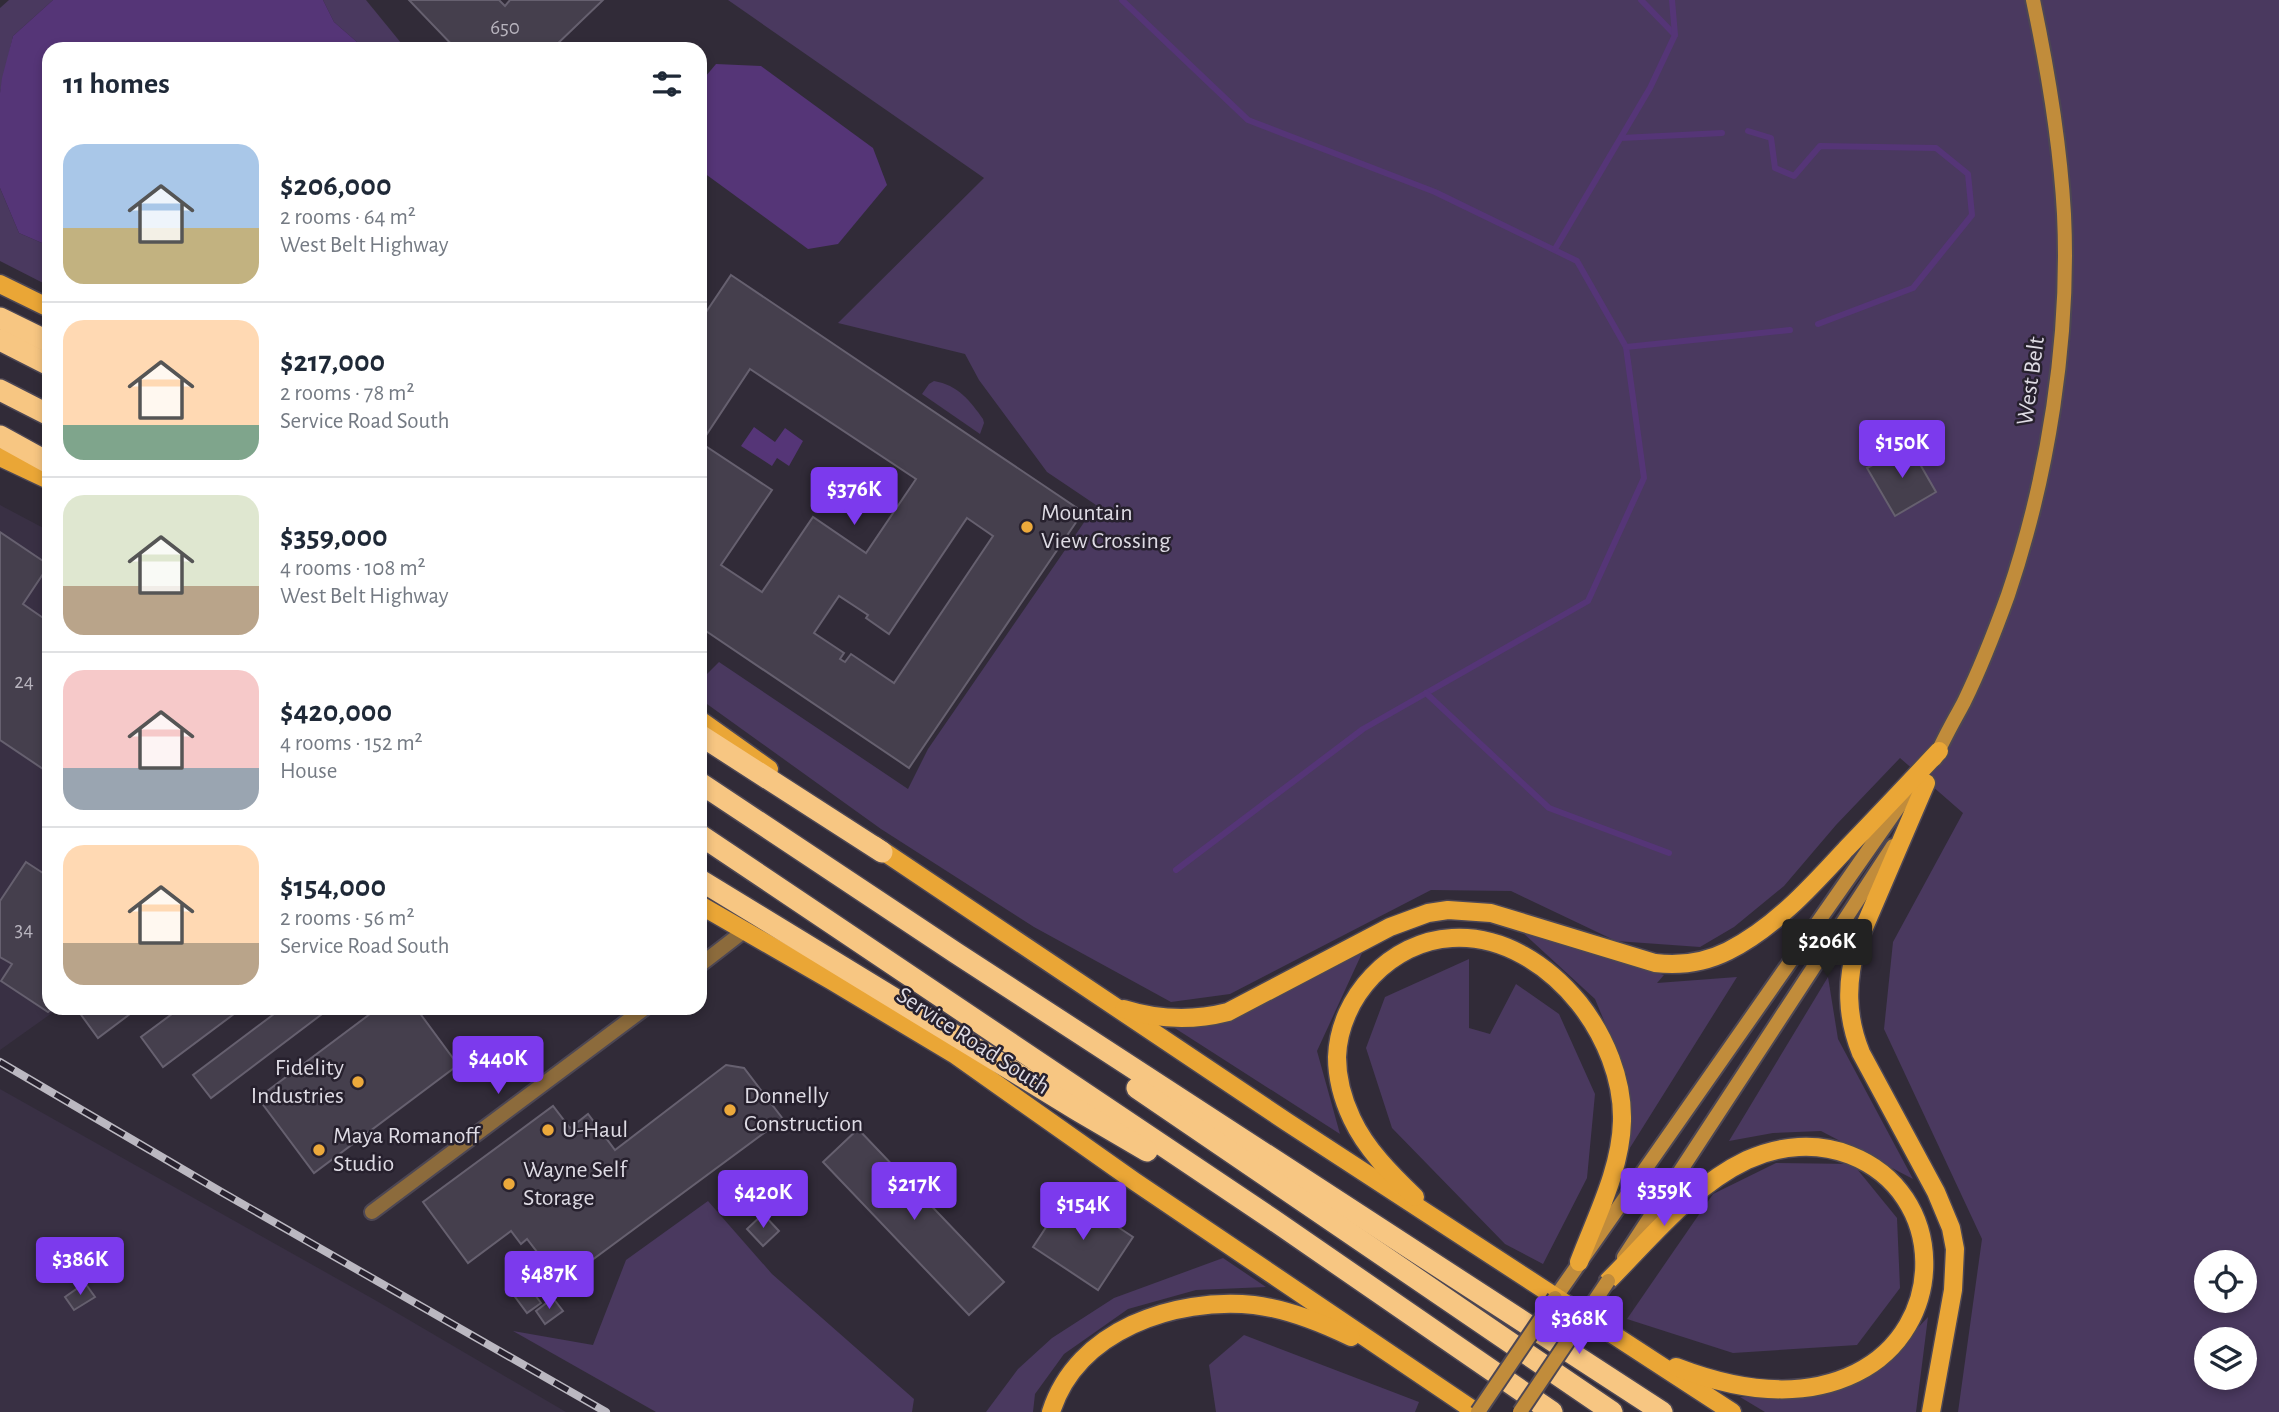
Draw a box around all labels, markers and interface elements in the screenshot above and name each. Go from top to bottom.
house number: 650 [490,17,520,38]
icon: filters [648,65,686,103]
text: 11 homes [63,69,170,99]
text: $206,000 [280,171,392,201]
icon: home [119,172,203,256]
text: 2 rooms · 64 m² [280,206,416,229]
text: West Belt Highway [280,234,449,257]
street label: West Belt [2013,335,2049,427]
text: $217,000 [280,347,385,377]
icon: home [119,348,203,432]
text: 2 rooms · 78 m² [280,382,415,405]
text: Service Road South [280,410,450,433]
pin: $150K [1853,420,1951,480]
text: $150K [1875,431,1929,454]
pin: $376K [805,468,903,527]
text: $376K [827,478,881,501]
place label: Mountain View Crossing [1041,501,1171,553]
marker: Mountain View Crossing [1019,519,1035,535]
text: $359,000 [280,522,388,552]
icon: home [119,523,203,607]
text: 4 rooms · 108 m² [280,557,426,580]
text: West Belt Highway [280,585,449,608]
house number: 24 [14,671,34,692]
text: $420,000 [280,697,392,727]
icon: home [119,698,203,782]
text: 4 rooms · 152 m² [280,732,423,755]
text: House [280,760,337,783]
text: $154,000 [280,872,386,902]
icon: home [119,873,203,957]
text: 2 rooms · 56 m² [280,907,414,930]
house number: 34 [15,919,33,940]
pin: $206K [1778,920,1876,979]
text: $206K [1798,930,1856,953]
text: Service Road South [280,935,450,958]
street label: Service Road South [892,983,1054,1099]
pin: $440K [449,1036,547,1096]
text: $440K [469,1047,527,1070]
place label: Fidelity Industries [251,1056,344,1108]
marker: Fidelity Industries [350,1074,366,1090]
place label: Donnelly Construction [744,1084,863,1136]
marker: Donnelly Construction [722,1102,738,1118]
place label: U-Haul [562,1118,628,1142]
marker: U-Haul [540,1122,556,1138]
place label: Maya Romanoff Studio [333,1124,481,1176]
marker: Maya Romanoff Studio [311,1142,327,1158]
place label: Wayne Self Storage [523,1158,628,1210]
pin: $217K [865,1162,963,1222]
pin: $359K [1615,1168,1713,1228]
pin: $420K [714,1170,812,1230]
text: $217K [888,1173,940,1196]
marker: Wayne Self Storage [501,1176,517,1192]
text: $359K [1637,1179,1691,1202]
text: $420K [734,1181,792,1204]
pin: $154K [1034,1182,1132,1242]
text: $154K [1056,1193,1110,1216]
pin: $386K [31,1238,129,1297]
text: $386K [52,1248,108,1271]
map controls [2194,1250,2257,1390]
button: locate [2194,1250,2257,1313]
pin: $487K [500,1252,598,1311]
text: $487K [521,1262,577,1285]
pin: $368K [1530,1296,1628,1356]
text: $368K [1551,1307,1607,1330]
button: layers [2194,1327,2257,1390]

